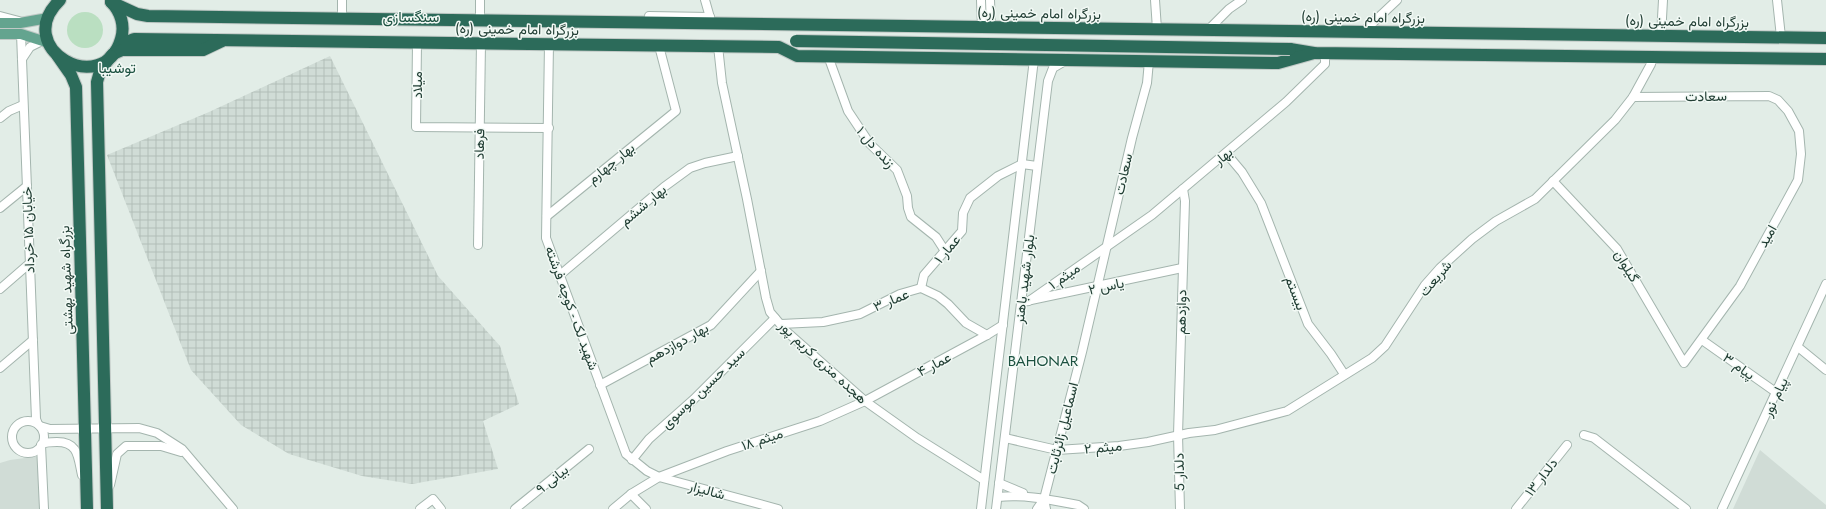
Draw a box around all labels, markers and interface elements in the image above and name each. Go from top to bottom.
street label: بزرگراه امام خمینی (ره) [977,2,1101,24]
district label: سنگسازی [383,6,440,28]
street label: بزرگراه امام خمینی (ره) [1301,6,1425,28]
street label: بزرگراه امام خمینی (ره) [1625,10,1749,32]
street label: بزرگراه امام خمینی (ره) [455,18,579,40]
district label: توشیبا [98,57,136,79]
street label: میلاد [407,71,427,99]
street label: سعادت [1685,86,1727,106]
street label: زنده دل ۱ [852,122,900,173]
street label: فرهاد [469,128,489,160]
street label: بهار چهارم [583,138,639,188]
street label: بهار [1208,142,1237,171]
street label: سعادت [1109,151,1137,197]
street label: بهار ششم [615,180,671,230]
street label: خیابان ۱۵ خرداد [16,186,40,274]
street label: امید [1753,221,1781,251]
street label: بزرگراه شهید بهشتی [54,225,78,335]
street label: عمار ۱ [929,230,965,268]
street label: بلوار شهید باهنر [1009,233,1039,326]
street label: شهید لک - کوچه فرشته [540,243,604,373]
street label: گیلوان [1609,246,1645,286]
street label: شریعت [1414,256,1456,300]
street label: میثم ۱ [1044,258,1084,294]
street label: یاس ۲ [1086,272,1126,300]
street label: بیستم [1280,273,1312,313]
street label: عمار ۳ [870,284,912,316]
street label: دوازدهم [1171,289,1191,335]
street label: هجده متری کریم پور [774,315,872,409]
street label: بهار دوازدهم [642,318,712,368]
street label: سید حسین موسوی [657,343,749,433]
street label: عمار ۴ [913,347,955,381]
street label: پیام ۳ [1719,348,1759,385]
district label: BAHONAR [1008,350,1079,372]
street label: پیام نور [1757,374,1793,421]
street label: اسماعیل زائرثابت [1041,380,1083,476]
street label: میثم ۱۸ [738,423,786,455]
street label: میثم ۲ [1083,435,1123,459]
street label: دلدار 5 [1169,452,1189,491]
street label: دلدار ۱۳ [1520,453,1563,500]
street label: بیانی ۹ [531,460,573,498]
street label: شالیزار [686,475,727,504]

